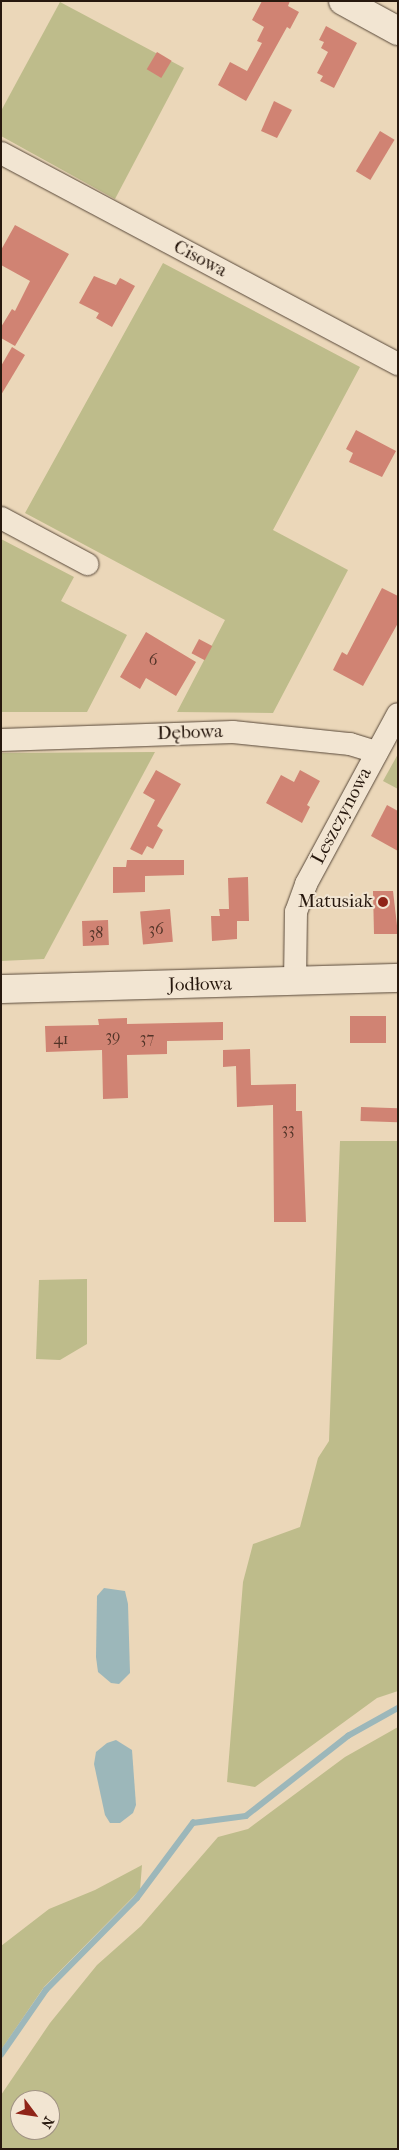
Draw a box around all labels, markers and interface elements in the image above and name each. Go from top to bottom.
street label: Cisowa [169,235,231,283]
house number: 6 [149,650,157,670]
street label: Dębowa [157,720,223,746]
street label: Leszczynowa [307,764,377,868]
place label: Matusiak [298,891,373,913]
marker: Matusiak [377,896,389,908]
house number: 36 [148,919,164,939]
house number: 38 [89,923,103,943]
street label: Jodłowa [168,973,232,997]
house number: 39 [106,1026,120,1046]
house number: 37 [140,1028,154,1048]
house number: 41 [53,1029,69,1049]
house number: 33 [281,1119,295,1139]
north arrow [10,2090,60,2140]
text: N [37,2114,57,2131]

